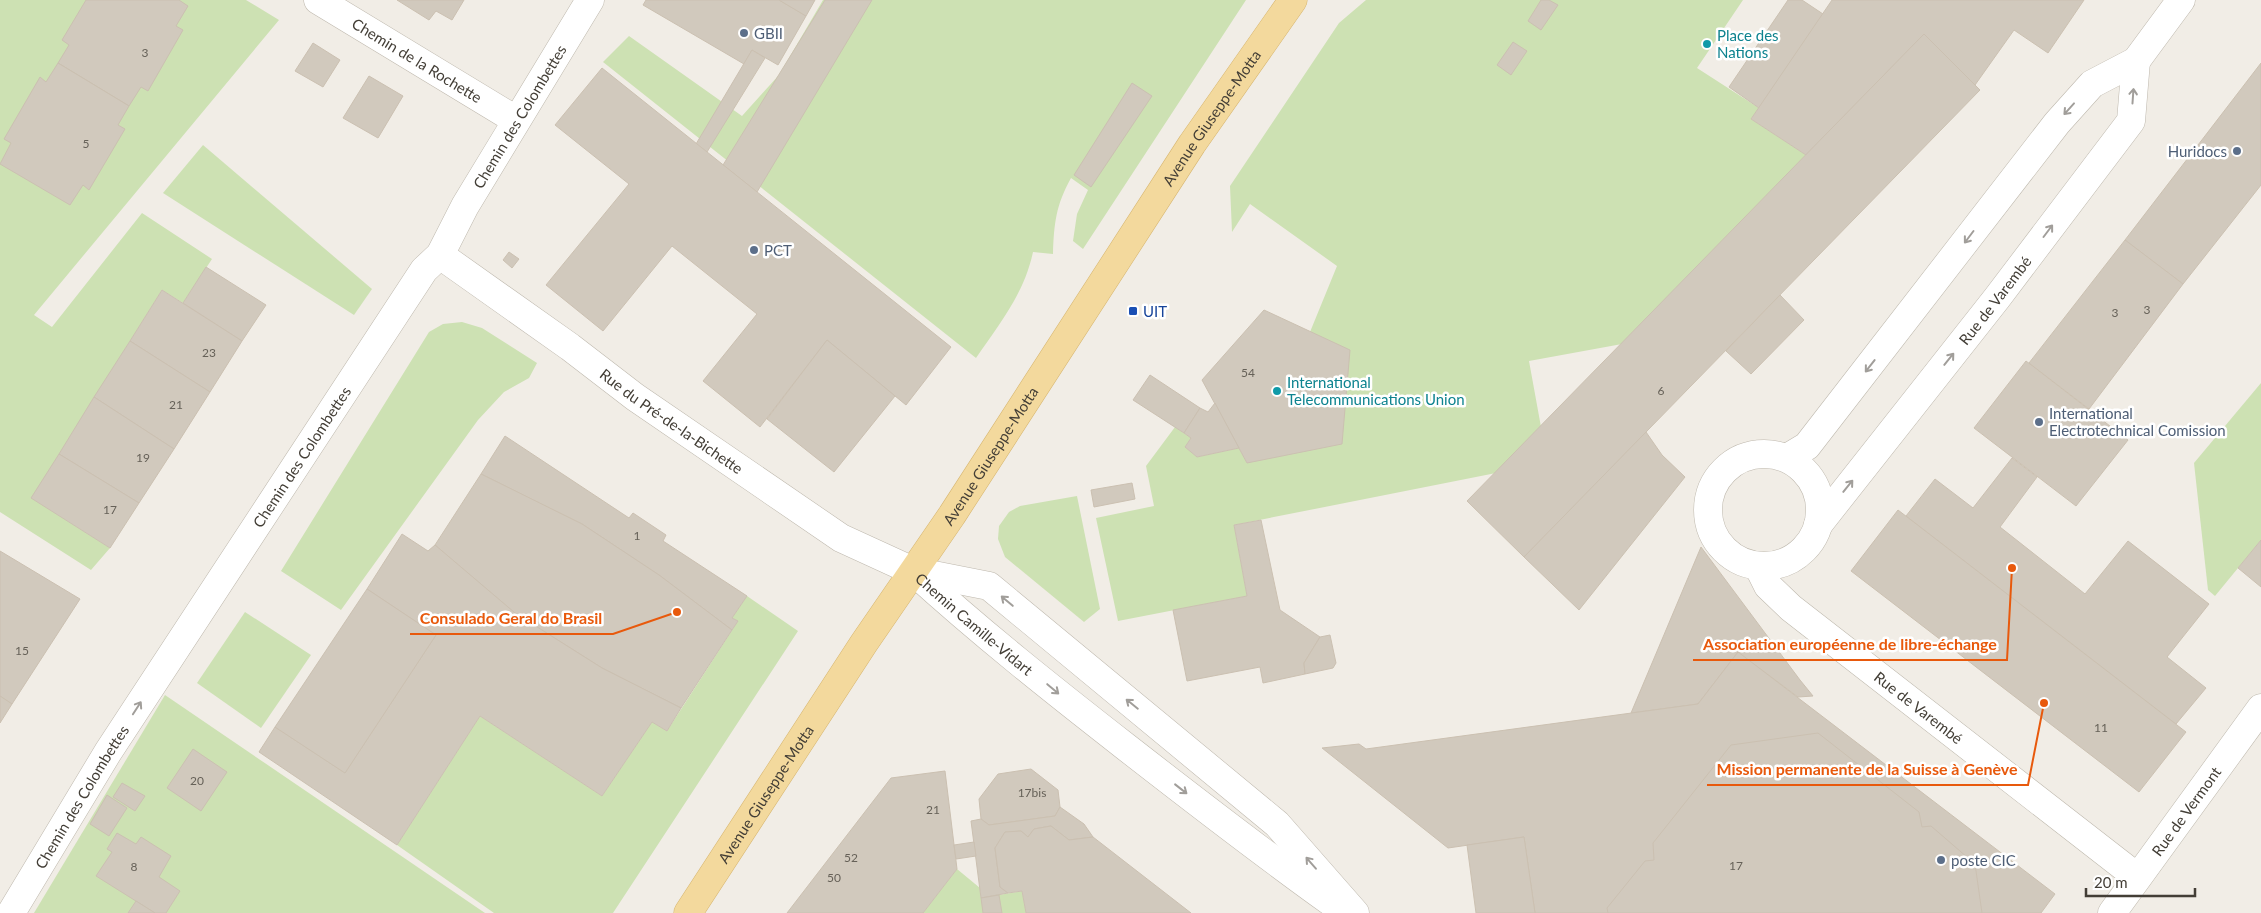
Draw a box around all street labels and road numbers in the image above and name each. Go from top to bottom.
street label: Chemin de la Rochette [349,14,485,106]
street label: Chemin des Colombettes [469,41,570,192]
street label: Avenue Giuseppe-Motta [1158,46,1264,189]
street label: Rue de Varembé [1955,252,2035,348]
street label: Rue du Pré-de-la-Bichette [597,365,747,477]
street label: Chemin des Colombettes [249,383,354,531]
street label: Avenue Giuseppe-Motta [939,383,1041,528]
street label: Chemin Camille-Vidart [912,569,1037,679]
street label: Rue de Varembé [1871,667,1967,747]
street label: Chemin des Colombettes [31,722,132,872]
street label: Avenue Giuseppe-Motta [714,722,817,866]
street label: Rue de Vermont [2148,762,2225,859]

